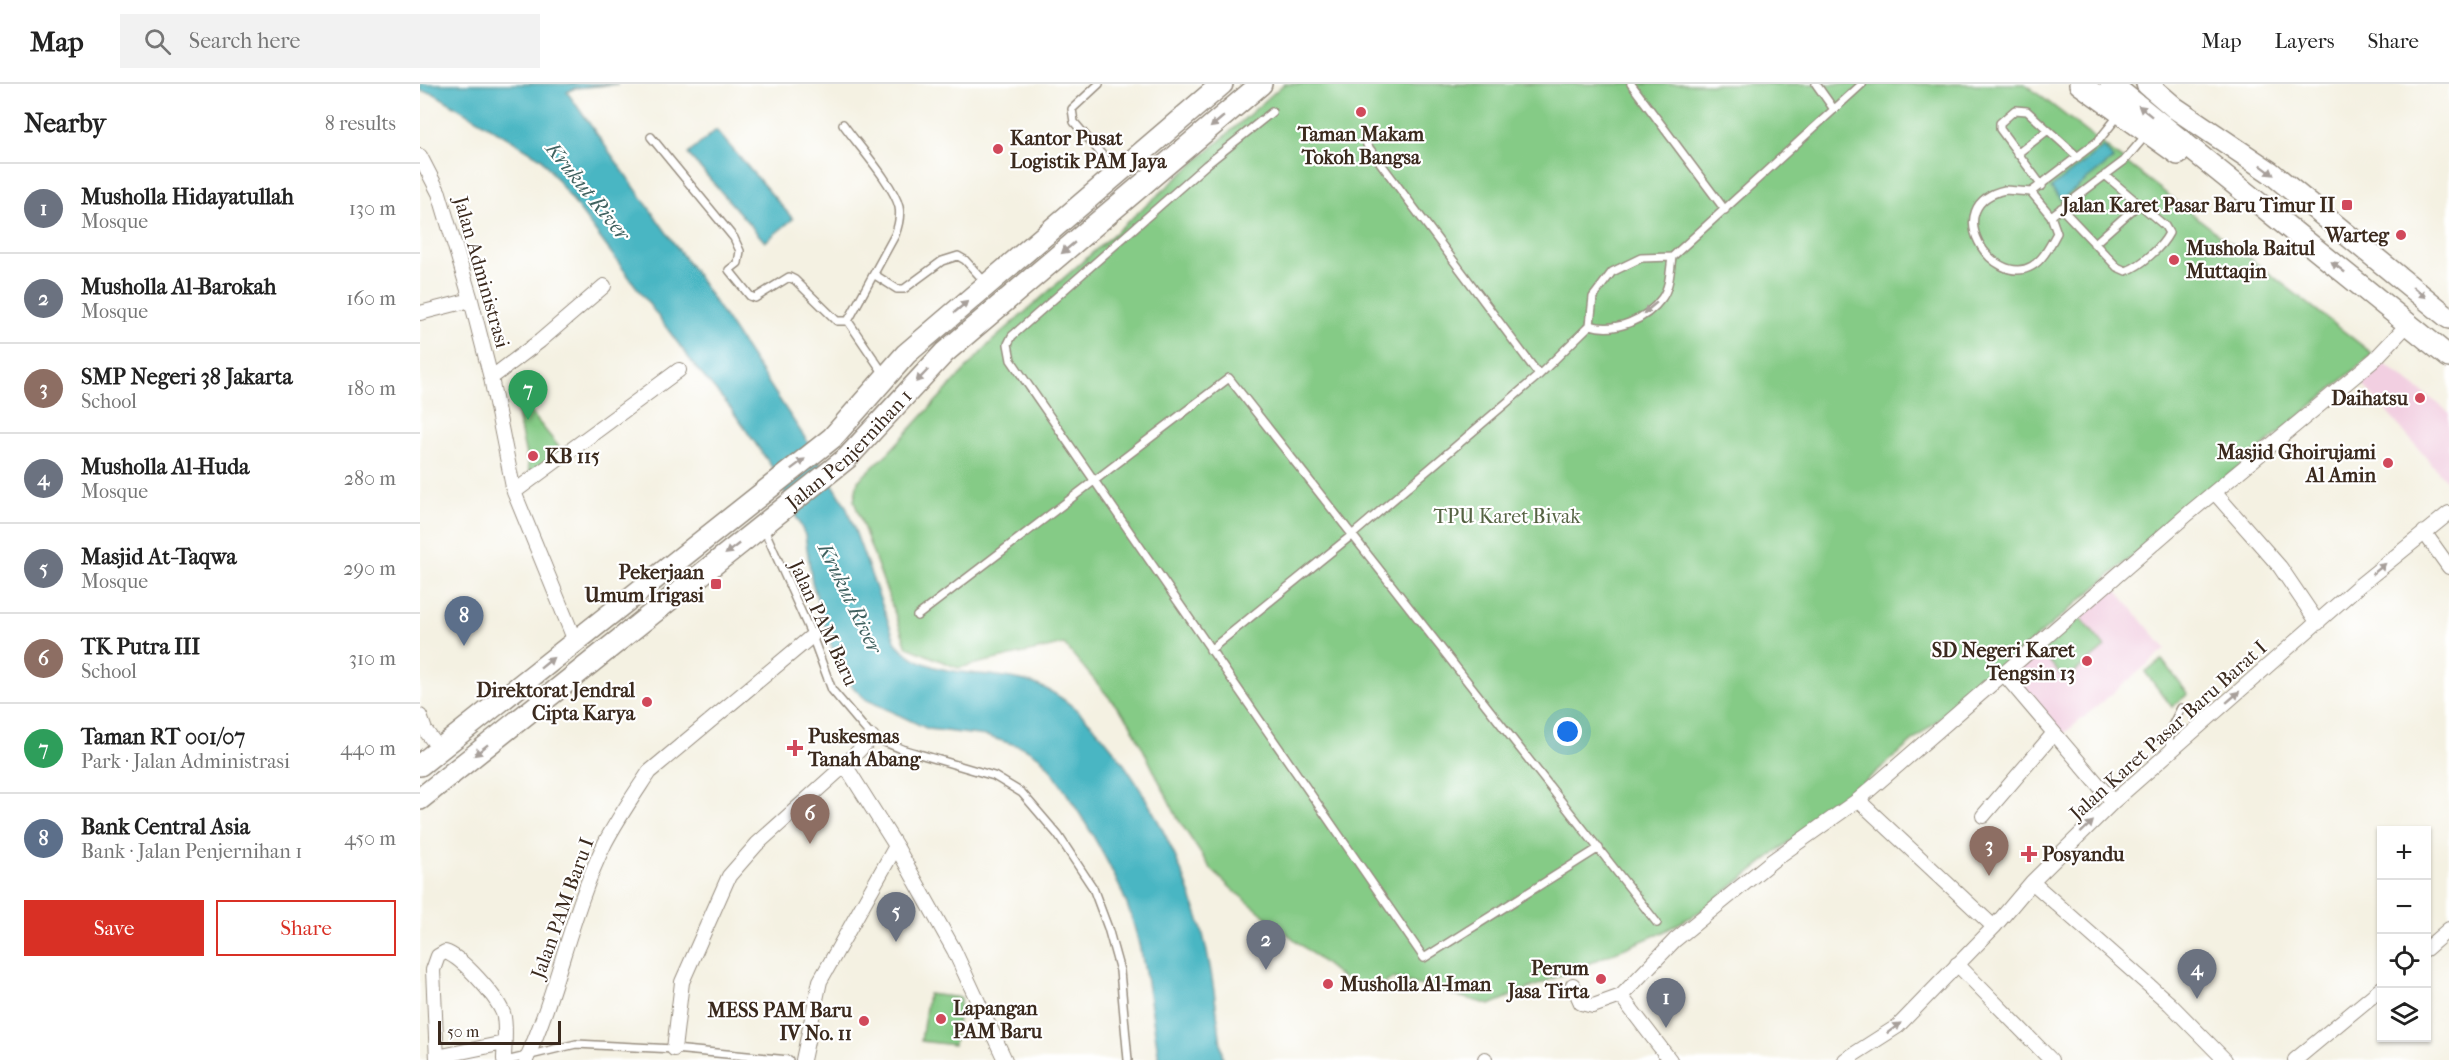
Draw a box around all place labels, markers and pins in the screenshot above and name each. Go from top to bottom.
marker: Taman Makam Tokoh Bangsa [1354,105,1368,119]
place label: Taman Makam Tokoh Bangsa [1297,123,1425,169]
place label: Kantor Pusat Logistik PAM Jaya [1010,127,1167,173]
marker: Kantor Pusat Logistik PAM Jaya [991,142,1005,156]
place label: Jalan Karet Pasar Baru Timur II [2060,194,2335,217]
marker: Jalan Karet Pasar Baru Timur II [2340,198,2354,212]
place label: Warteg [2324,224,2390,247]
marker: Warteg [2394,228,2408,242]
place label: Mushola Baitul Muttaqin [2185,237,2315,283]
marker: Mushola Baitul Muttaqin [2167,253,2181,267]
pin: 7 [508,370,548,420]
place label: Daihatsu [2331,387,2409,410]
marker: Daihatsu [2413,391,2427,405]
place label: Masjid Ghoirujami Al Amin [2216,441,2377,487]
place label: KB 115 [545,445,600,468]
marker: KB 115 [526,449,540,463]
marker: Masjid Ghoirujami Al Amin [2381,456,2395,470]
place label: Pekerjaan Umum Irigasi [583,561,705,607]
marker: Pekerjaan Umum Irigasi [709,577,723,591]
pin: 8 [444,596,483,646]
place label: SD Negeri Karet Tengsin 13 [1932,639,2076,685]
marker: SD Negeri Karet Tengsin 13 [2080,654,2094,668]
place label: Direktorat Jendral Cipta Karya [476,679,636,725]
marker: Direktorat Jendral Cipta Karya [640,695,654,709]
place label: Puskesmas Tanah Abang [807,725,922,771]
marker: Puskesmas Tanah Abang [786,739,804,757]
pin: 6 [790,794,830,844]
pin: 3 [1970,826,2008,876]
place label: Posyandu [2042,843,2125,866]
marker: Posyandu [2020,845,2038,863]
pin: 5 [876,892,916,942]
pin: 2 [1246,920,1286,970]
pin: 4 [2178,950,2216,999]
place label: Perum Jasa Tirta [1506,957,1590,1003]
marker: Perum Jasa Tirta [1594,972,1608,986]
place label: Musholla Al-Iman [1339,973,1492,996]
marker: Musholla Al-Iman [1321,977,1335,991]
pin: 1 [1646,978,1686,1028]
place label: Lapangan PAM Baru [953,997,1043,1043]
place label: MESS PAM Baru IV No. 11 [706,999,853,1045]
marker: Lapangan PAM Baru [934,1012,948,1026]
marker: MESS PAM Baru IV No. 11 [857,1014,871,1028]

